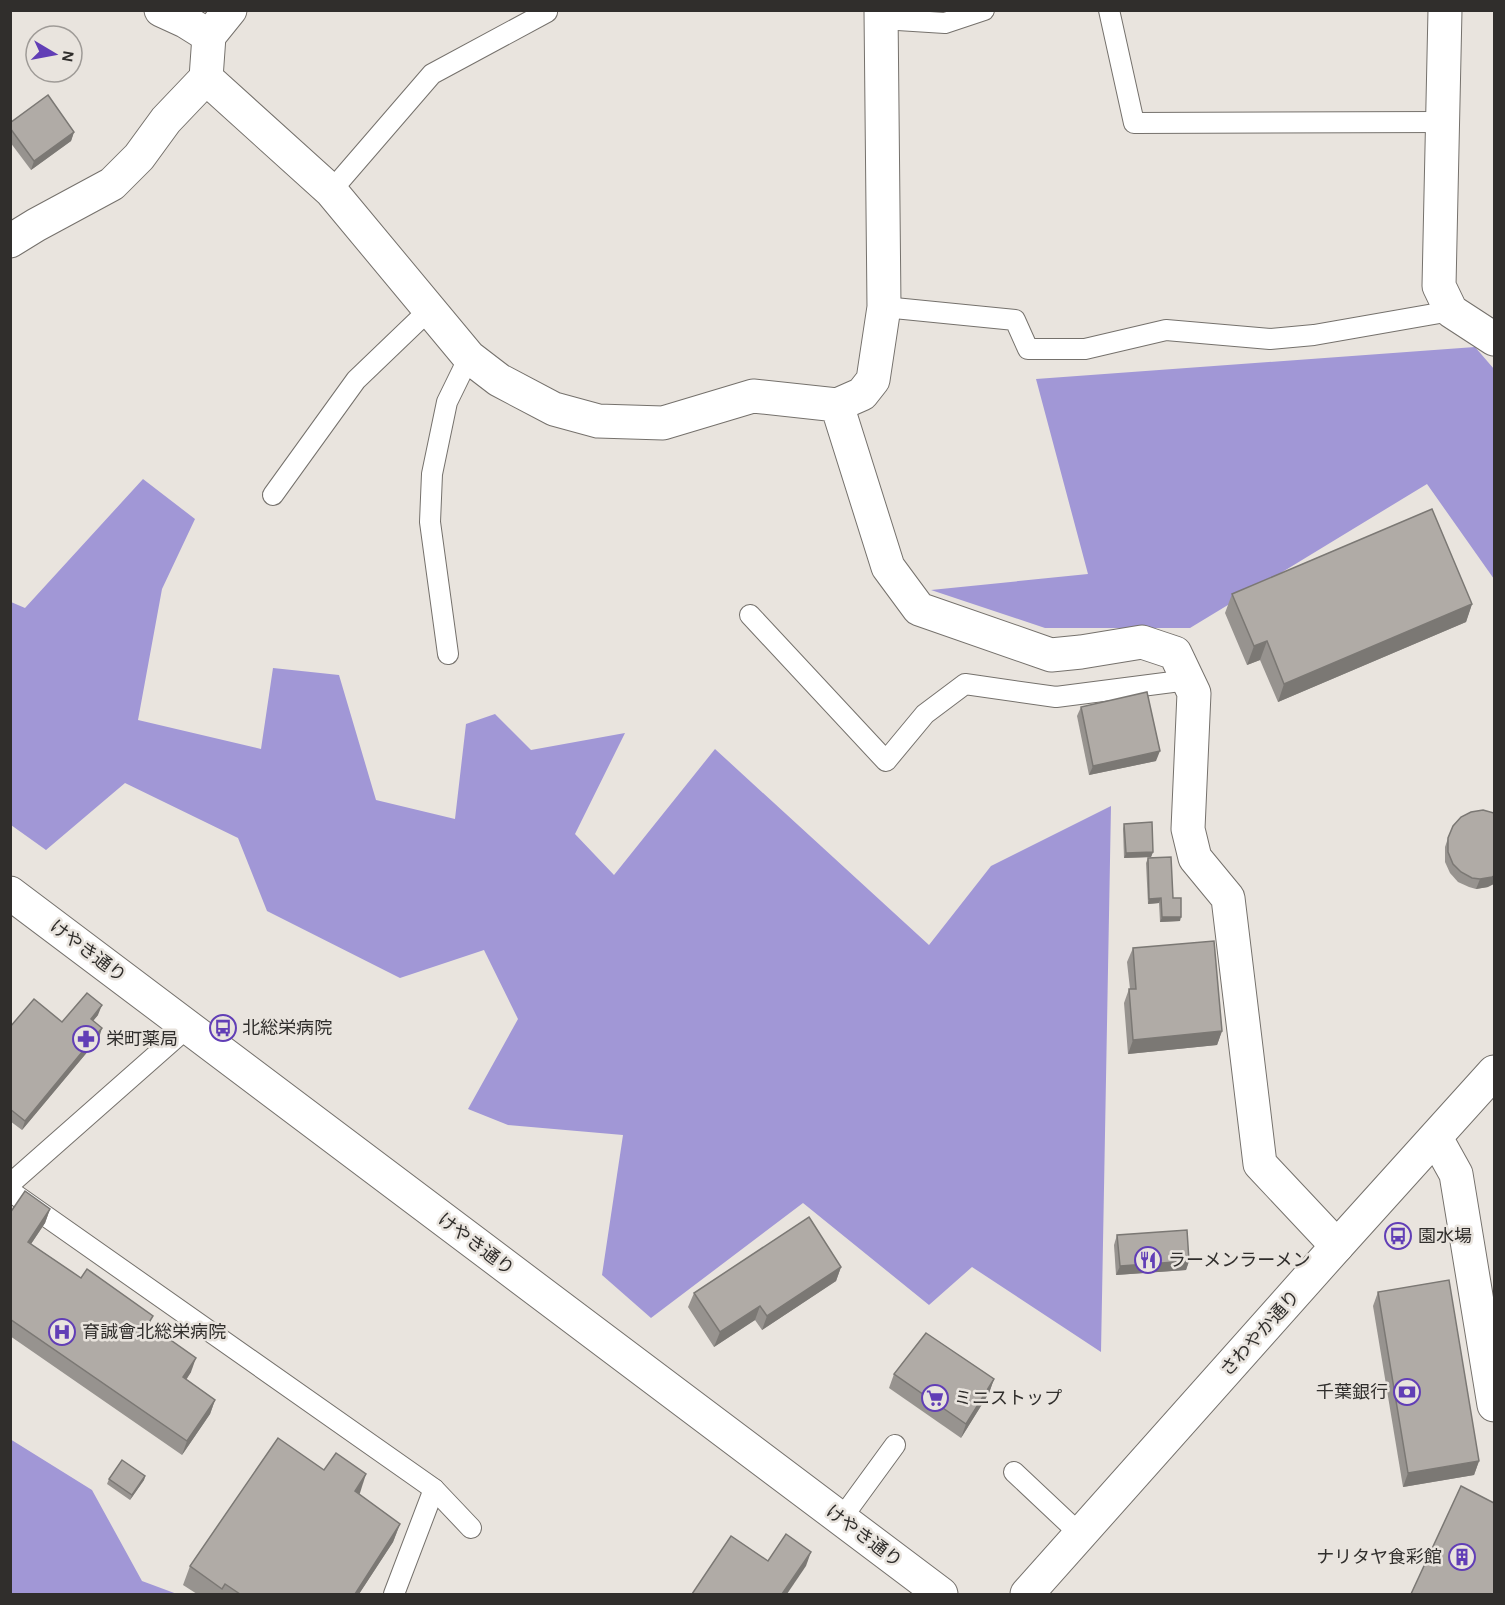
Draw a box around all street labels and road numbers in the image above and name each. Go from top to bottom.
street label: けやき通り [46,917,129,986]
street label: けやき通り [434,1210,517,1279]
street label: さわやか通り [1217,1287,1304,1380]
street label: けやき通り [822,1502,905,1571]

